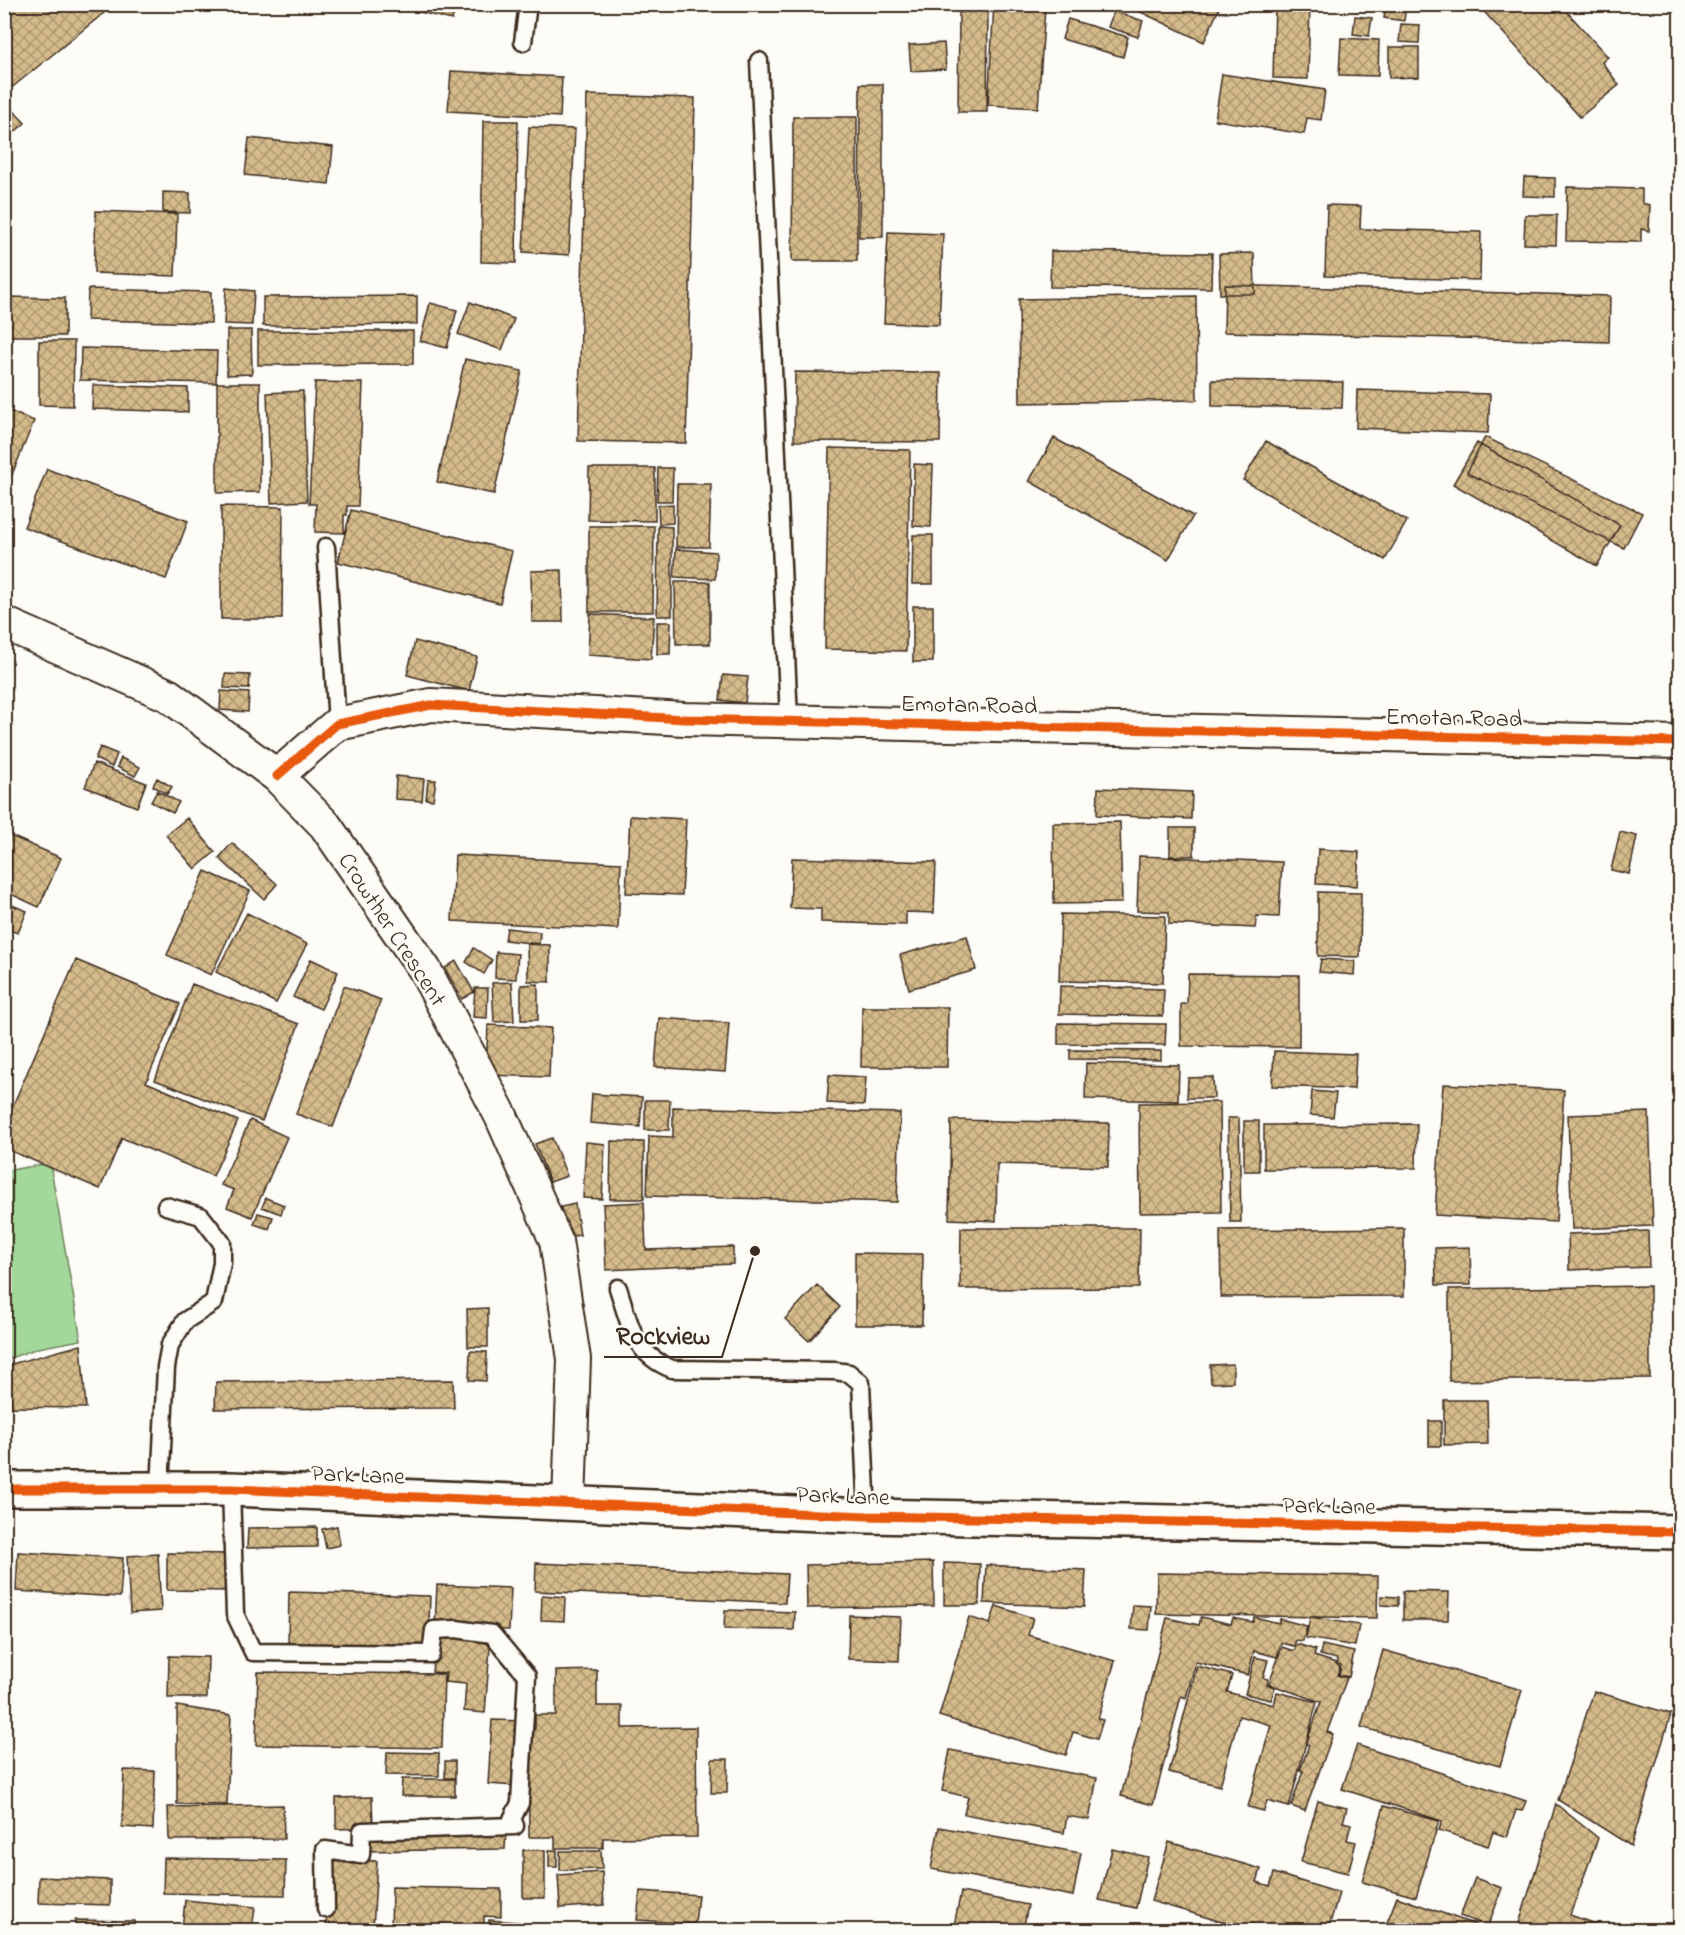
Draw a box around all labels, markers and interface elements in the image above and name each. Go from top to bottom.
street label: Emotan Road [900,688,1038,725]
street label: Emotan Road [1385,701,1523,738]
street label: Crowther Crescent [328,846,454,1014]
callout: Rockview [604,1313,722,1357]
text: Rockview [616,1319,710,1357]
street label: Park Lane [310,1457,406,1496]
street label: Park Lane [795,1478,891,1517]
street label: Park Lane [1282,1489,1376,1526]

